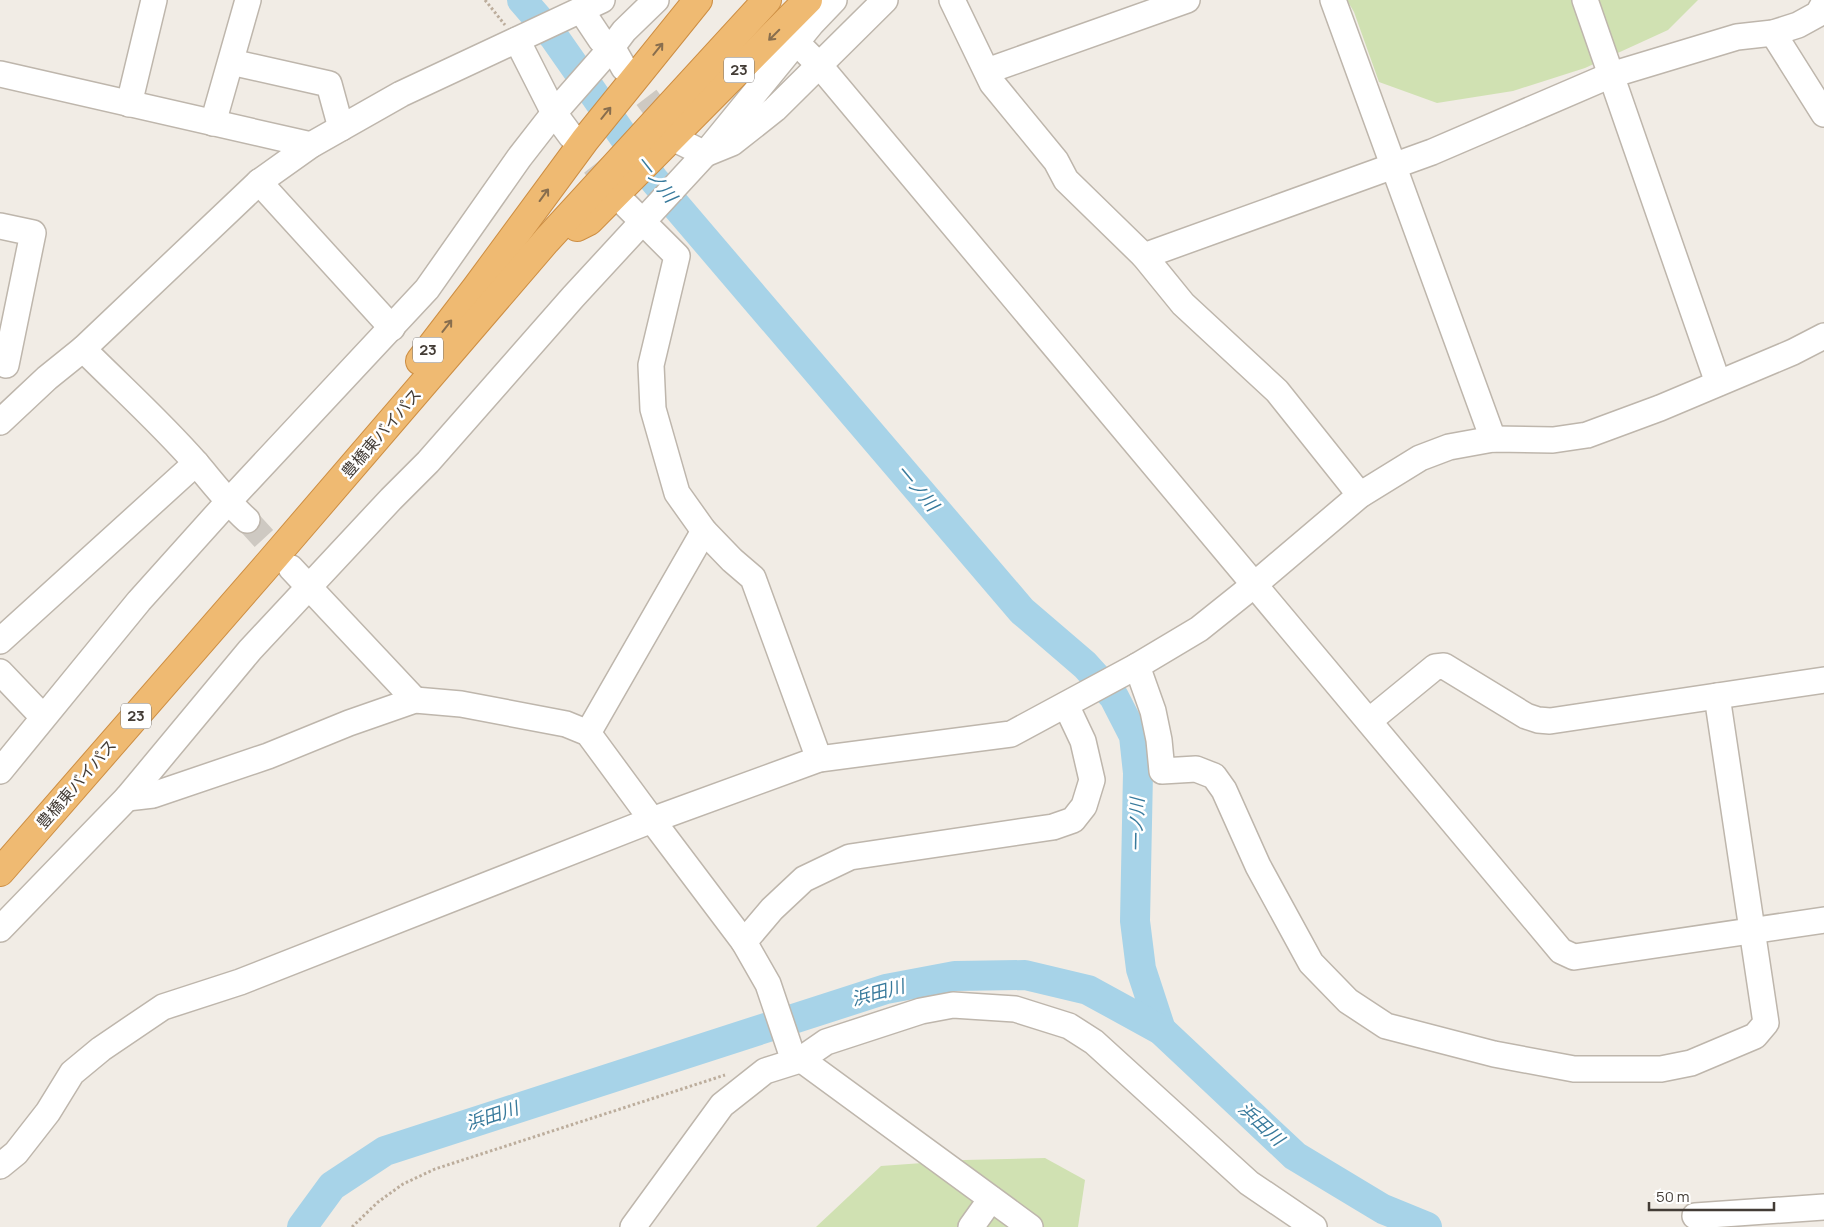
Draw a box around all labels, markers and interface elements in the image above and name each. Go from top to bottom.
one-way arrow [768,28,780,41]
one-way arrow [653,43,664,56]
road number: 23 [724,58,754,82]
one-way arrow [600,107,611,120]
water label: 一ノ川 [631,150,684,209]
one-way arrow [539,188,549,202]
one-way arrow [442,320,453,333]
road number: 23 [413,338,443,362]
street label: 豊橋東バイパス [336,384,426,482]
water label: 一ノ川 [891,459,946,517]
road number: 23 [121,704,151,728]
street label: 豊橋東バイパス [31,735,121,833]
water label: 一ノ川 [1124,796,1149,852]
water label: 浜田川 [849,973,909,1011]
water label: 浜田川 [462,1095,523,1135]
water label: 浜田川 [1234,1096,1291,1152]
scale bar [1649,1180,1774,1212]
text: 50 m [1656,1186,1690,1207]

